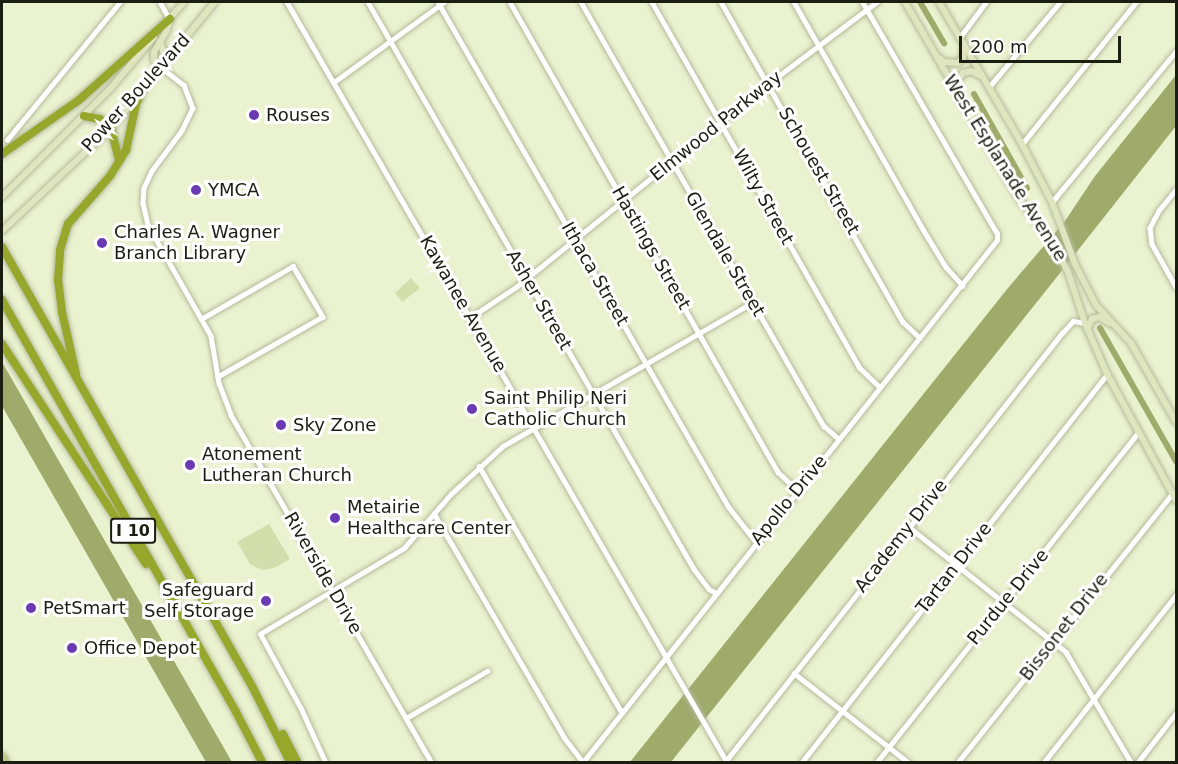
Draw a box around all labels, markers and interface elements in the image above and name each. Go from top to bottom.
scale bar [962,24,1124,62]
street label: Power Boulevard [77,30,195,156]
text: 200 m [970,36,1028,57]
street label: Elmwood Parkway [646,66,786,186]
street label: West Esplanade Avenue [939,71,1071,265]
place label: Rouses [266,104,330,126]
street label: Schouest Street [774,104,864,238]
marker: Rouses [247,108,261,122]
street label: Wilty Street [728,146,798,248]
place label: YMCA [208,179,259,201]
marker: YMCA [189,183,203,197]
street label: Hastings Street [607,183,695,313]
street label: Glendale Street [681,188,769,320]
street label: Ithaca Street [557,218,633,330]
place label: Charles A. Wagner Branch Library [114,222,280,264]
street label: Kawanee Avenue [415,232,511,376]
marker: Charles A. Wagner Branch Library [95,236,109,250]
street label: Asher Street [502,246,576,354]
place label: Saint Philip Neri Catholic Church [484,388,627,430]
marker: Saint Philip Neri Catholic Church [465,402,479,416]
place label: Sky Zone [293,414,376,436]
marker: Sky Zone [274,418,288,432]
place label: Atonement Lutheran Church [202,444,352,486]
street label: Apollo Drive [746,451,832,549]
marker: Atonement Lutheran Church [183,458,197,472]
street label: Academy Drive [850,475,952,597]
place label: Metairie Healthcare Center [347,497,511,540]
street label: Riverside Drive [279,508,367,638]
marker: Metairie Healthcare Center [328,511,342,525]
road number: I 10 [109,518,157,544]
street label: Tartan Drive [912,518,996,618]
street label: Purdue Drive [963,545,1053,649]
street label: Bissonet Drive [1015,569,1113,685]
place label: Safeguard Self Storage [144,580,254,622]
marker: Safeguard Self Storage [259,594,273,608]
place label: PetSmart [43,597,126,619]
marker: PetSmart [24,601,38,615]
place label: Office Depot [84,637,197,659]
marker: Office Depot [65,641,79,655]

